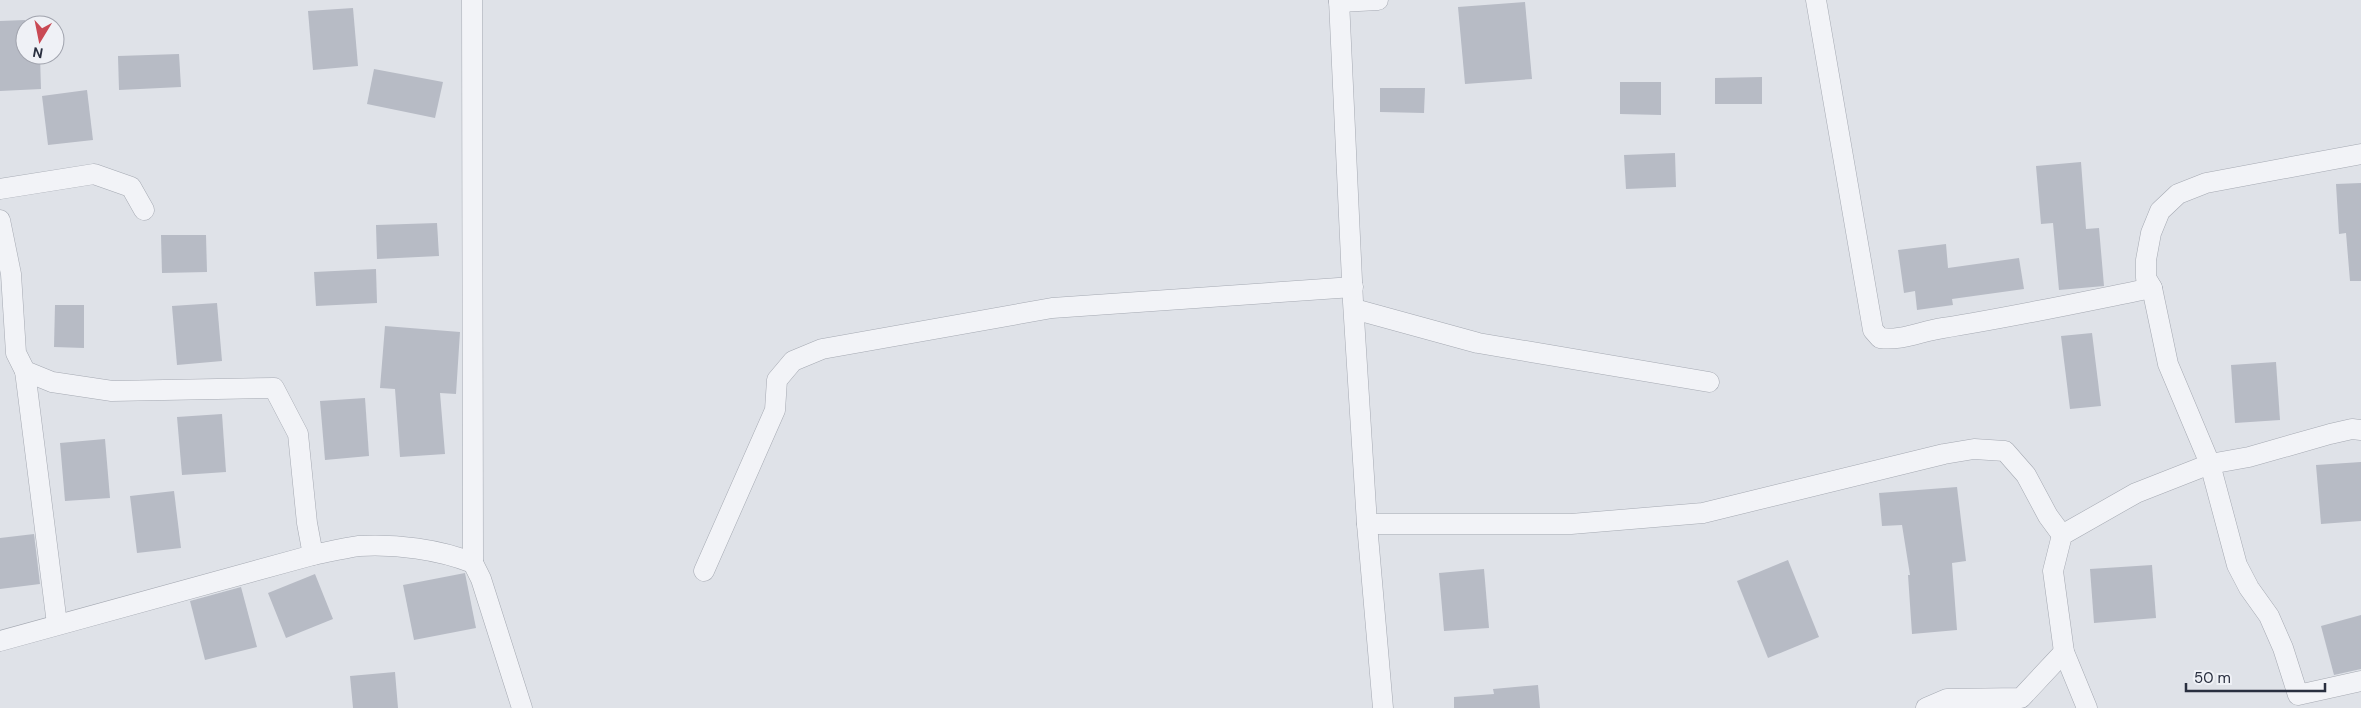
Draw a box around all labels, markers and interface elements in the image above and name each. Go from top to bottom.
north arrow [15,15,65,65]
text: N [31,43,44,63]
scale bar [2186,660,2325,692]
text: 50 m [2194,668,2231,688]

